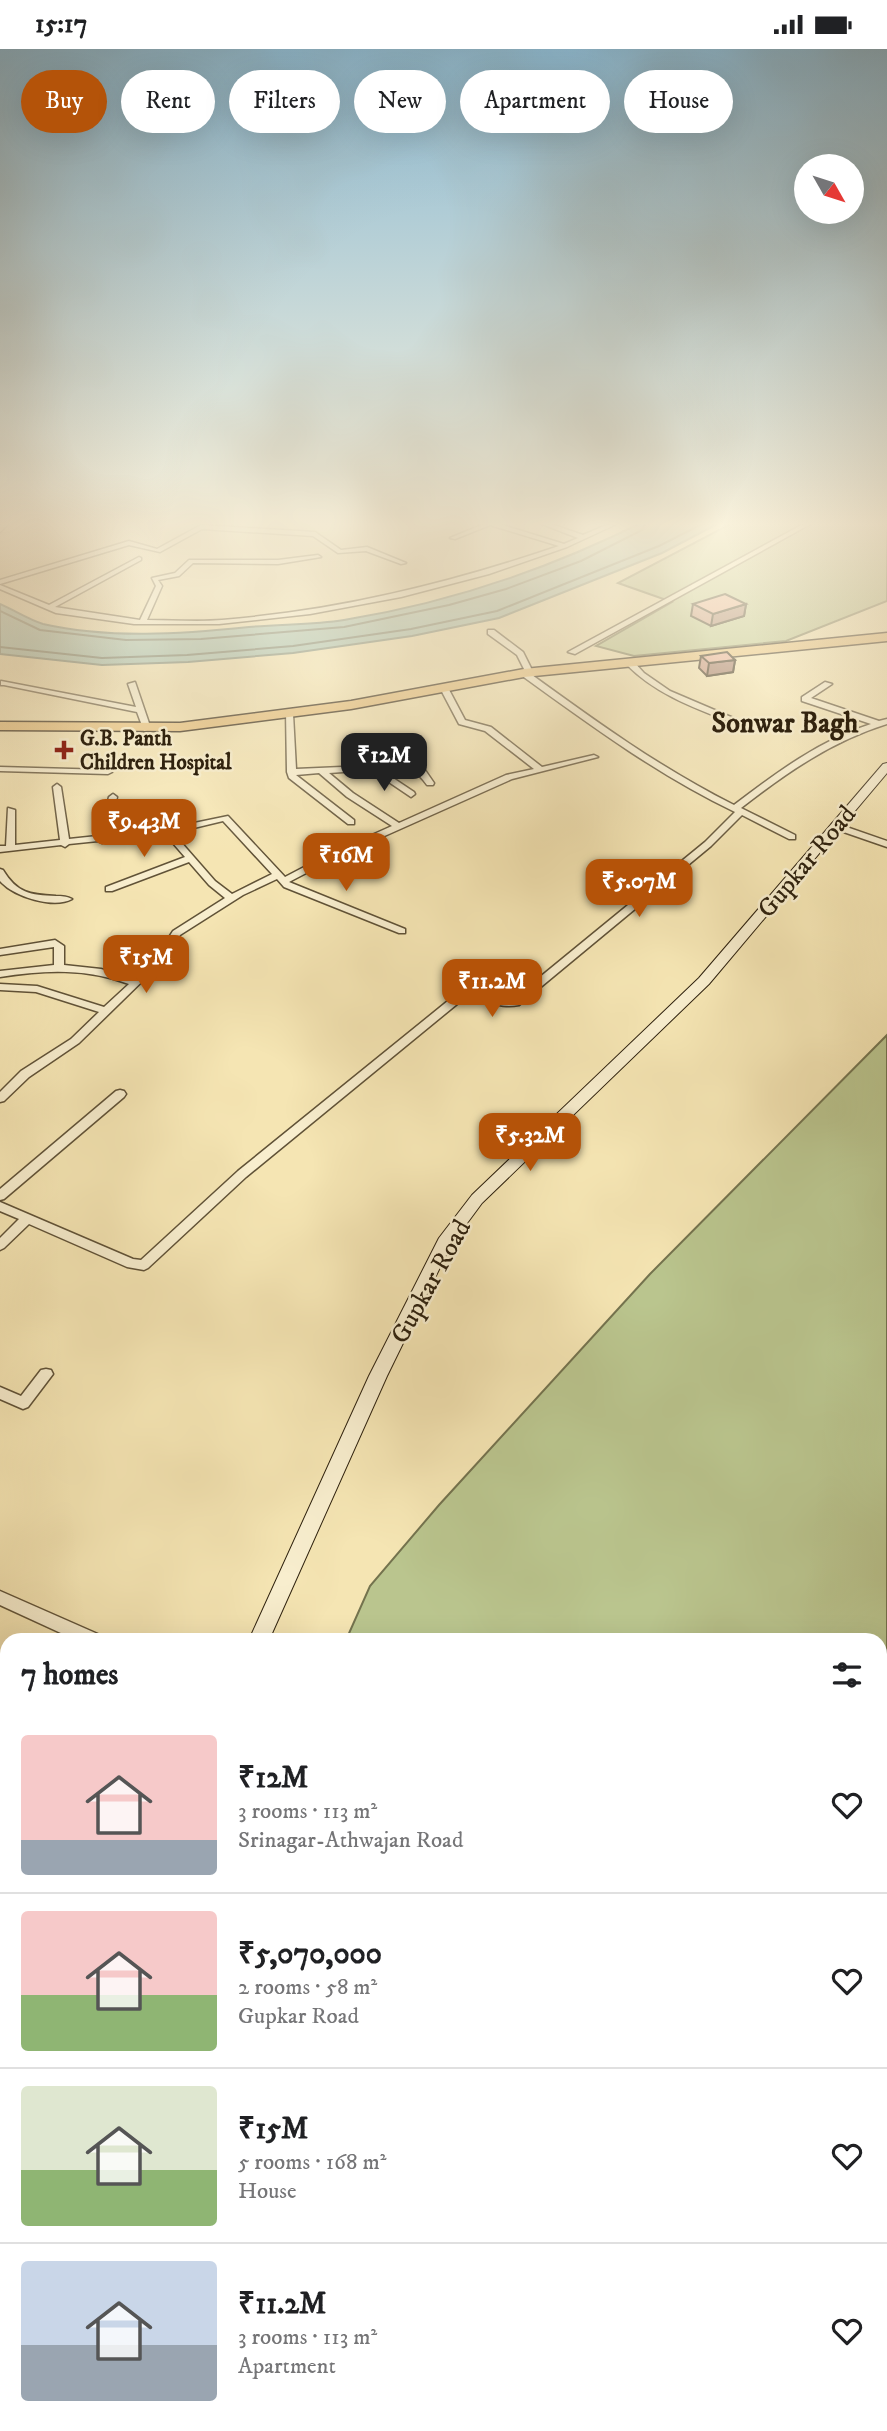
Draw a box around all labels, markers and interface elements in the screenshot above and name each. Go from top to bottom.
text: 15:17 [35,8,87,41]
chip: Buy [21,70,107,133]
chip: Rent [121,70,215,133]
chip: Filters [229,70,340,133]
chip: New [354,70,446,133]
chip: Apartment [460,70,610,133]
chip: House [624,70,733,133]
north arrow [794,154,864,224]
map controls [794,154,864,224]
district label: Sonwar Bagh [712,706,859,741]
place label: G.B. Panth Children Hospital [80,726,232,776]
pin: ₹12M [343,733,425,793]
marker: G.B. Panth Children Hospital [54,740,74,760]
text: ₹12M [357,741,411,770]
pin: ₹9.43M [87,799,201,859]
street label: Gupkar Road [751,799,864,925]
text: ₹9.43M [107,807,181,836]
pin: ₹16M [305,833,387,893]
text: ₹16M [319,841,373,870]
pin: ₹5.07M [582,859,696,919]
text: ₹5.07M [602,867,676,896]
pin: ₹15M [105,935,187,995]
text: ₹15M [119,943,173,972]
pin: ₹11.2M [435,960,549,1019]
text: ₹11.2M [458,967,526,996]
pin: ₹5.32M [473,1113,587,1173]
text: ₹5.32M [495,1121,565,1150]
street label: Gupkar Road [384,1214,479,1350]
icon: filters [828,1656,866,1694]
text: 7 homes [21,1657,118,1694]
text: ₹12M [238,1760,308,1797]
icon: home [77,1763,161,1847]
icon: heart [828,1786,866,1824]
text: 3 rooms · 113 m² [238,1797,377,1826]
text: Srinagar-Athwajan Road [238,1826,463,1855]
text: ₹5,070,000 [238,1936,382,1973]
icon: home [77,1939,161,2023]
icon: heart [828,1962,866,2000]
text: 2 rooms · 58 m² [238,1973,377,2002]
text: Gupkar Road [238,2002,359,2031]
text: ₹15M [238,2111,308,2148]
icon: home [77,2114,161,2198]
icon: heart [828,2137,866,2175]
text: 5 rooms · 168 m² [238,2148,386,2177]
text: House [238,2177,296,2206]
text: ₹11.2M [238,2286,326,2323]
icon: home [77,2289,161,2373]
icon: heart [828,2312,866,2350]
text: 3 rooms · 113 m² [238,2323,377,2352]
text: Apartment [238,2352,336,2381]

